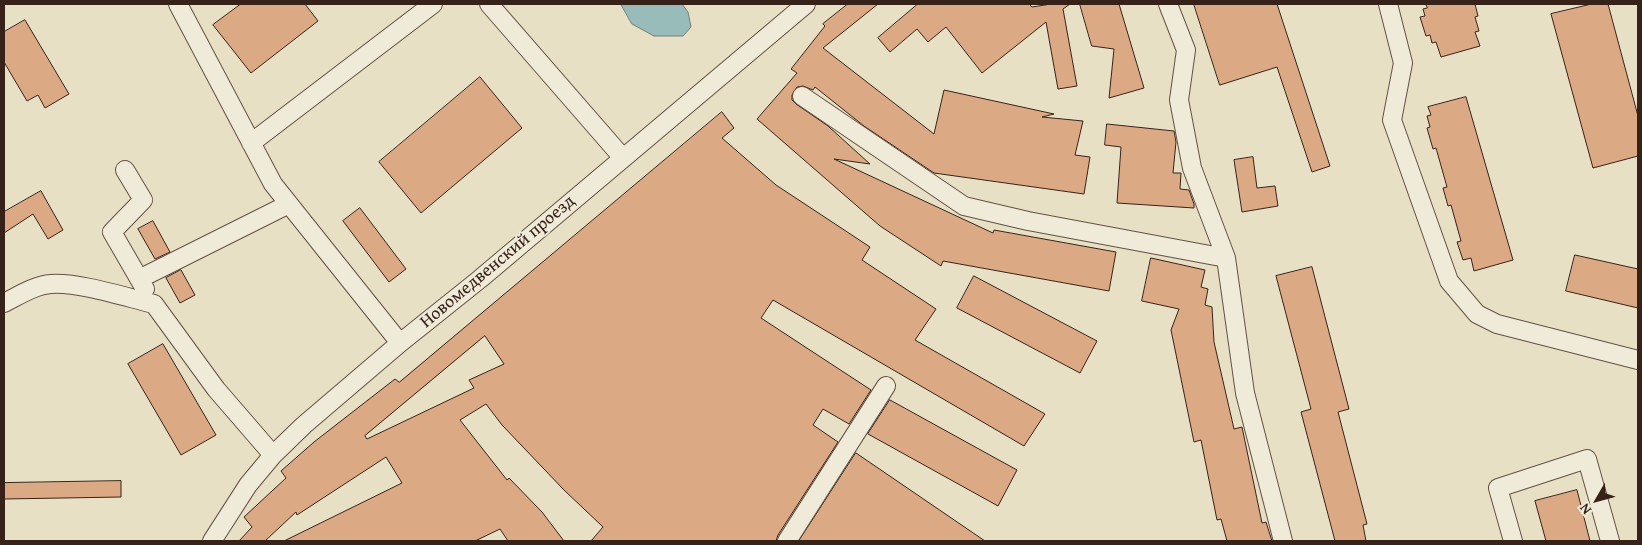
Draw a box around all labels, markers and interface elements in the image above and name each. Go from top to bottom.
street label: Новомедвенский проезд [416,191,580,333]
north arrow [1572,475,1622,525]
text: N [1574,499,1596,519]

